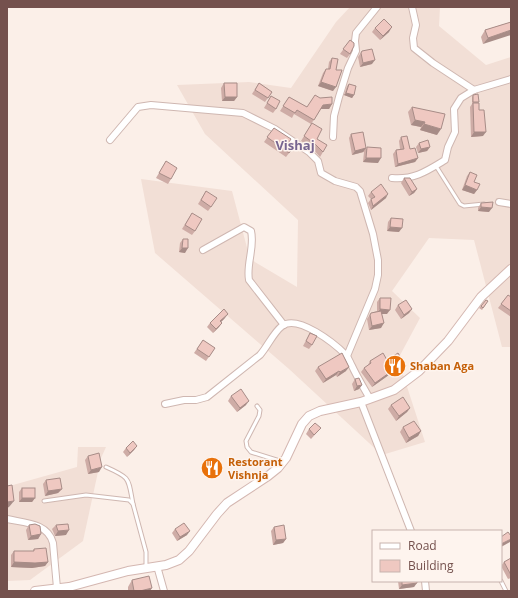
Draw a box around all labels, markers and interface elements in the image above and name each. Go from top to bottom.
district label: Vishaj [275,136,315,154]
restaurant icon: Shaban Aga [382,353,408,379]
place label: Shaban Aga [410,358,474,373]
place label: Restorant Vishnja [228,454,283,482]
restaurant icon: Restorant Vishnja [199,455,225,481]
legend [372,530,502,582]
text: Road [408,537,437,554]
text: Building [408,557,454,574]

